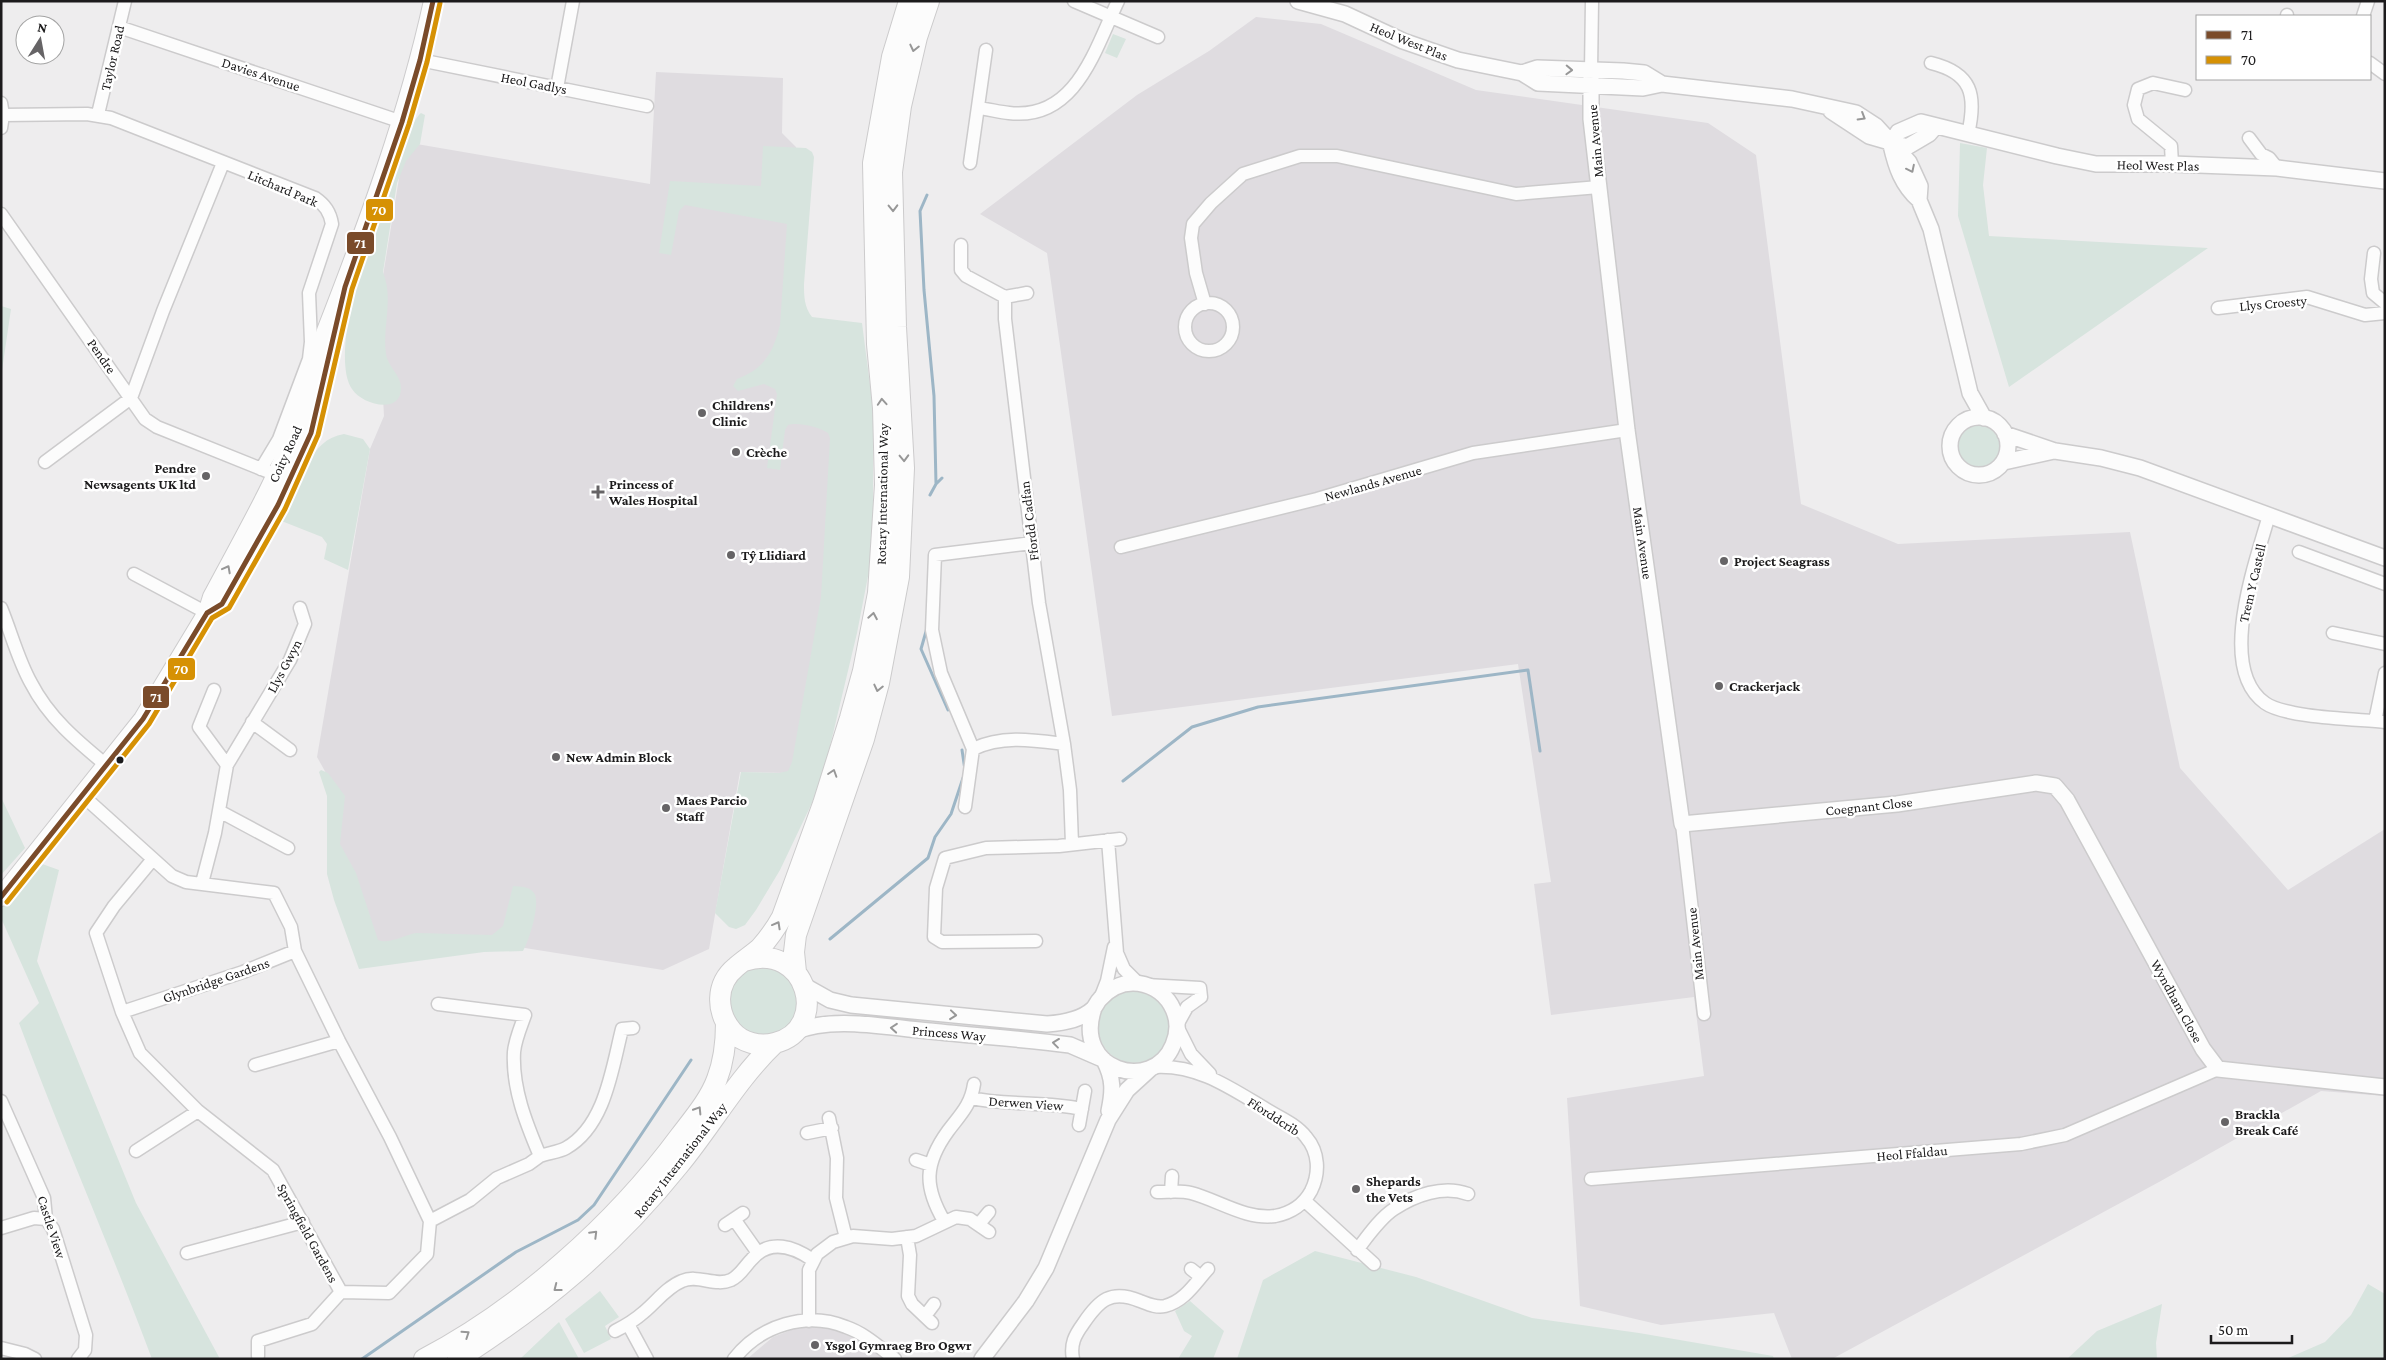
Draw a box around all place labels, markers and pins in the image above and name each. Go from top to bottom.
place label: Childrens' Clinic [712,397,774,429]
marker: Childrens' Clinic [696,407,708,419]
place label: Crèche [746,444,787,460]
marker: Crèche [730,446,742,458]
place label: Pendre Newsagents UK ltd [84,460,196,492]
marker: Pendre Newsagents UK ltd [200,470,212,482]
place label: Princess of Wales Hospital [608,476,698,508]
marker: Princess of Wales Hospital [591,485,605,499]
place label: Tŷ Llidiard [741,547,806,563]
marker: Tŷ Llidiard [725,549,737,561]
place label: Project Seagrass [1734,553,1830,570]
marker: Project Seagrass [1718,555,1730,567]
place label: Crackerjack [1729,678,1800,695]
marker: Crackerjack [1713,680,1725,692]
place label: New Admin Block [566,749,672,765]
marker: New Admin Block [550,751,562,763]
unlabelled marker [115,755,125,765]
place label: Maes Parcio Staff [676,792,747,824]
marker: Maes Parcio Staff [660,802,672,814]
place label: Brackla Break Café [2235,1106,2299,1138]
marker: Brackla Break Café [2219,1116,2231,1128]
place label: Shepards the Vets [1366,1173,1421,1205]
marker: Shepards the Vets [1350,1183,1362,1195]
place label: Ysgol Gymraeg Bro Ogwr [825,1337,972,1353]
marker: Ysgol Gymraeg Bro Ogwr [809,1339,821,1351]

